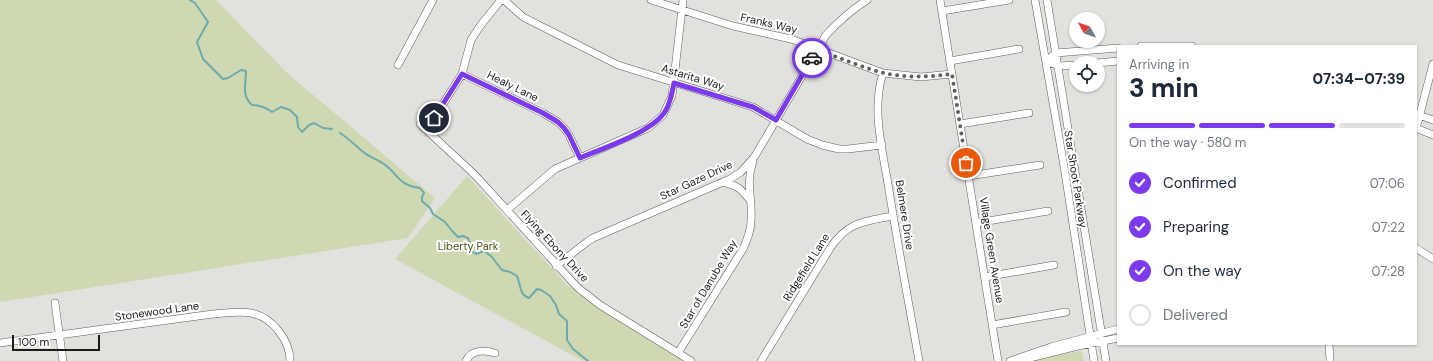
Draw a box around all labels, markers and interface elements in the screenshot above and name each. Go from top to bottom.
street label: Franks Way [739,10,799,36]
north arrow [1069,12,1105,48]
map controls [1069,12,1105,92]
courier [792,38,832,78]
icon: car [801,47,823,69]
button: locate [1069,56,1105,92]
text: Arriving in [1129,56,1189,73]
street label: Astarita Way [660,61,726,93]
street label: Healy Lane [485,68,541,104]
text: 07:34–07:39 [1312,69,1405,89]
text: 3 min [1129,71,1199,105]
pin [417,101,451,135]
icon: home [423,107,445,129]
street label: Star Shoot Parkway [1061,129,1091,229]
text: On the way · 580 m [1129,134,1246,151]
pin [949,146,983,180]
icon: bag [955,152,977,174]
street label: Star Gaze Drive [658,157,734,203]
icon: check [1129,172,1151,194]
text: Confirmed [1163,173,1237,193]
text: 07:06 [1370,175,1405,192]
street label: Belmere Drive [893,179,917,251]
street label: Village Green Avenue [977,196,1007,304]
street label: Flying Ebony Drive [518,207,592,285]
icon: check [1129,216,1151,238]
text: Preparing [1163,217,1229,237]
text: 07:22 [1372,219,1405,236]
street label: Ridgefield Lane [780,231,832,303]
street label: Star of Danube Way [676,237,740,331]
park label: Liberty Park [438,239,499,253]
icon: check [1129,260,1151,282]
text: On the way [1163,261,1242,281]
text: 07:28 [1372,263,1405,280]
street label: Stonewood Lane [114,298,200,324]
text: Delivered [1163,305,1228,325]
scale bar [12,333,100,352]
text: 100 m [18,335,49,349]

